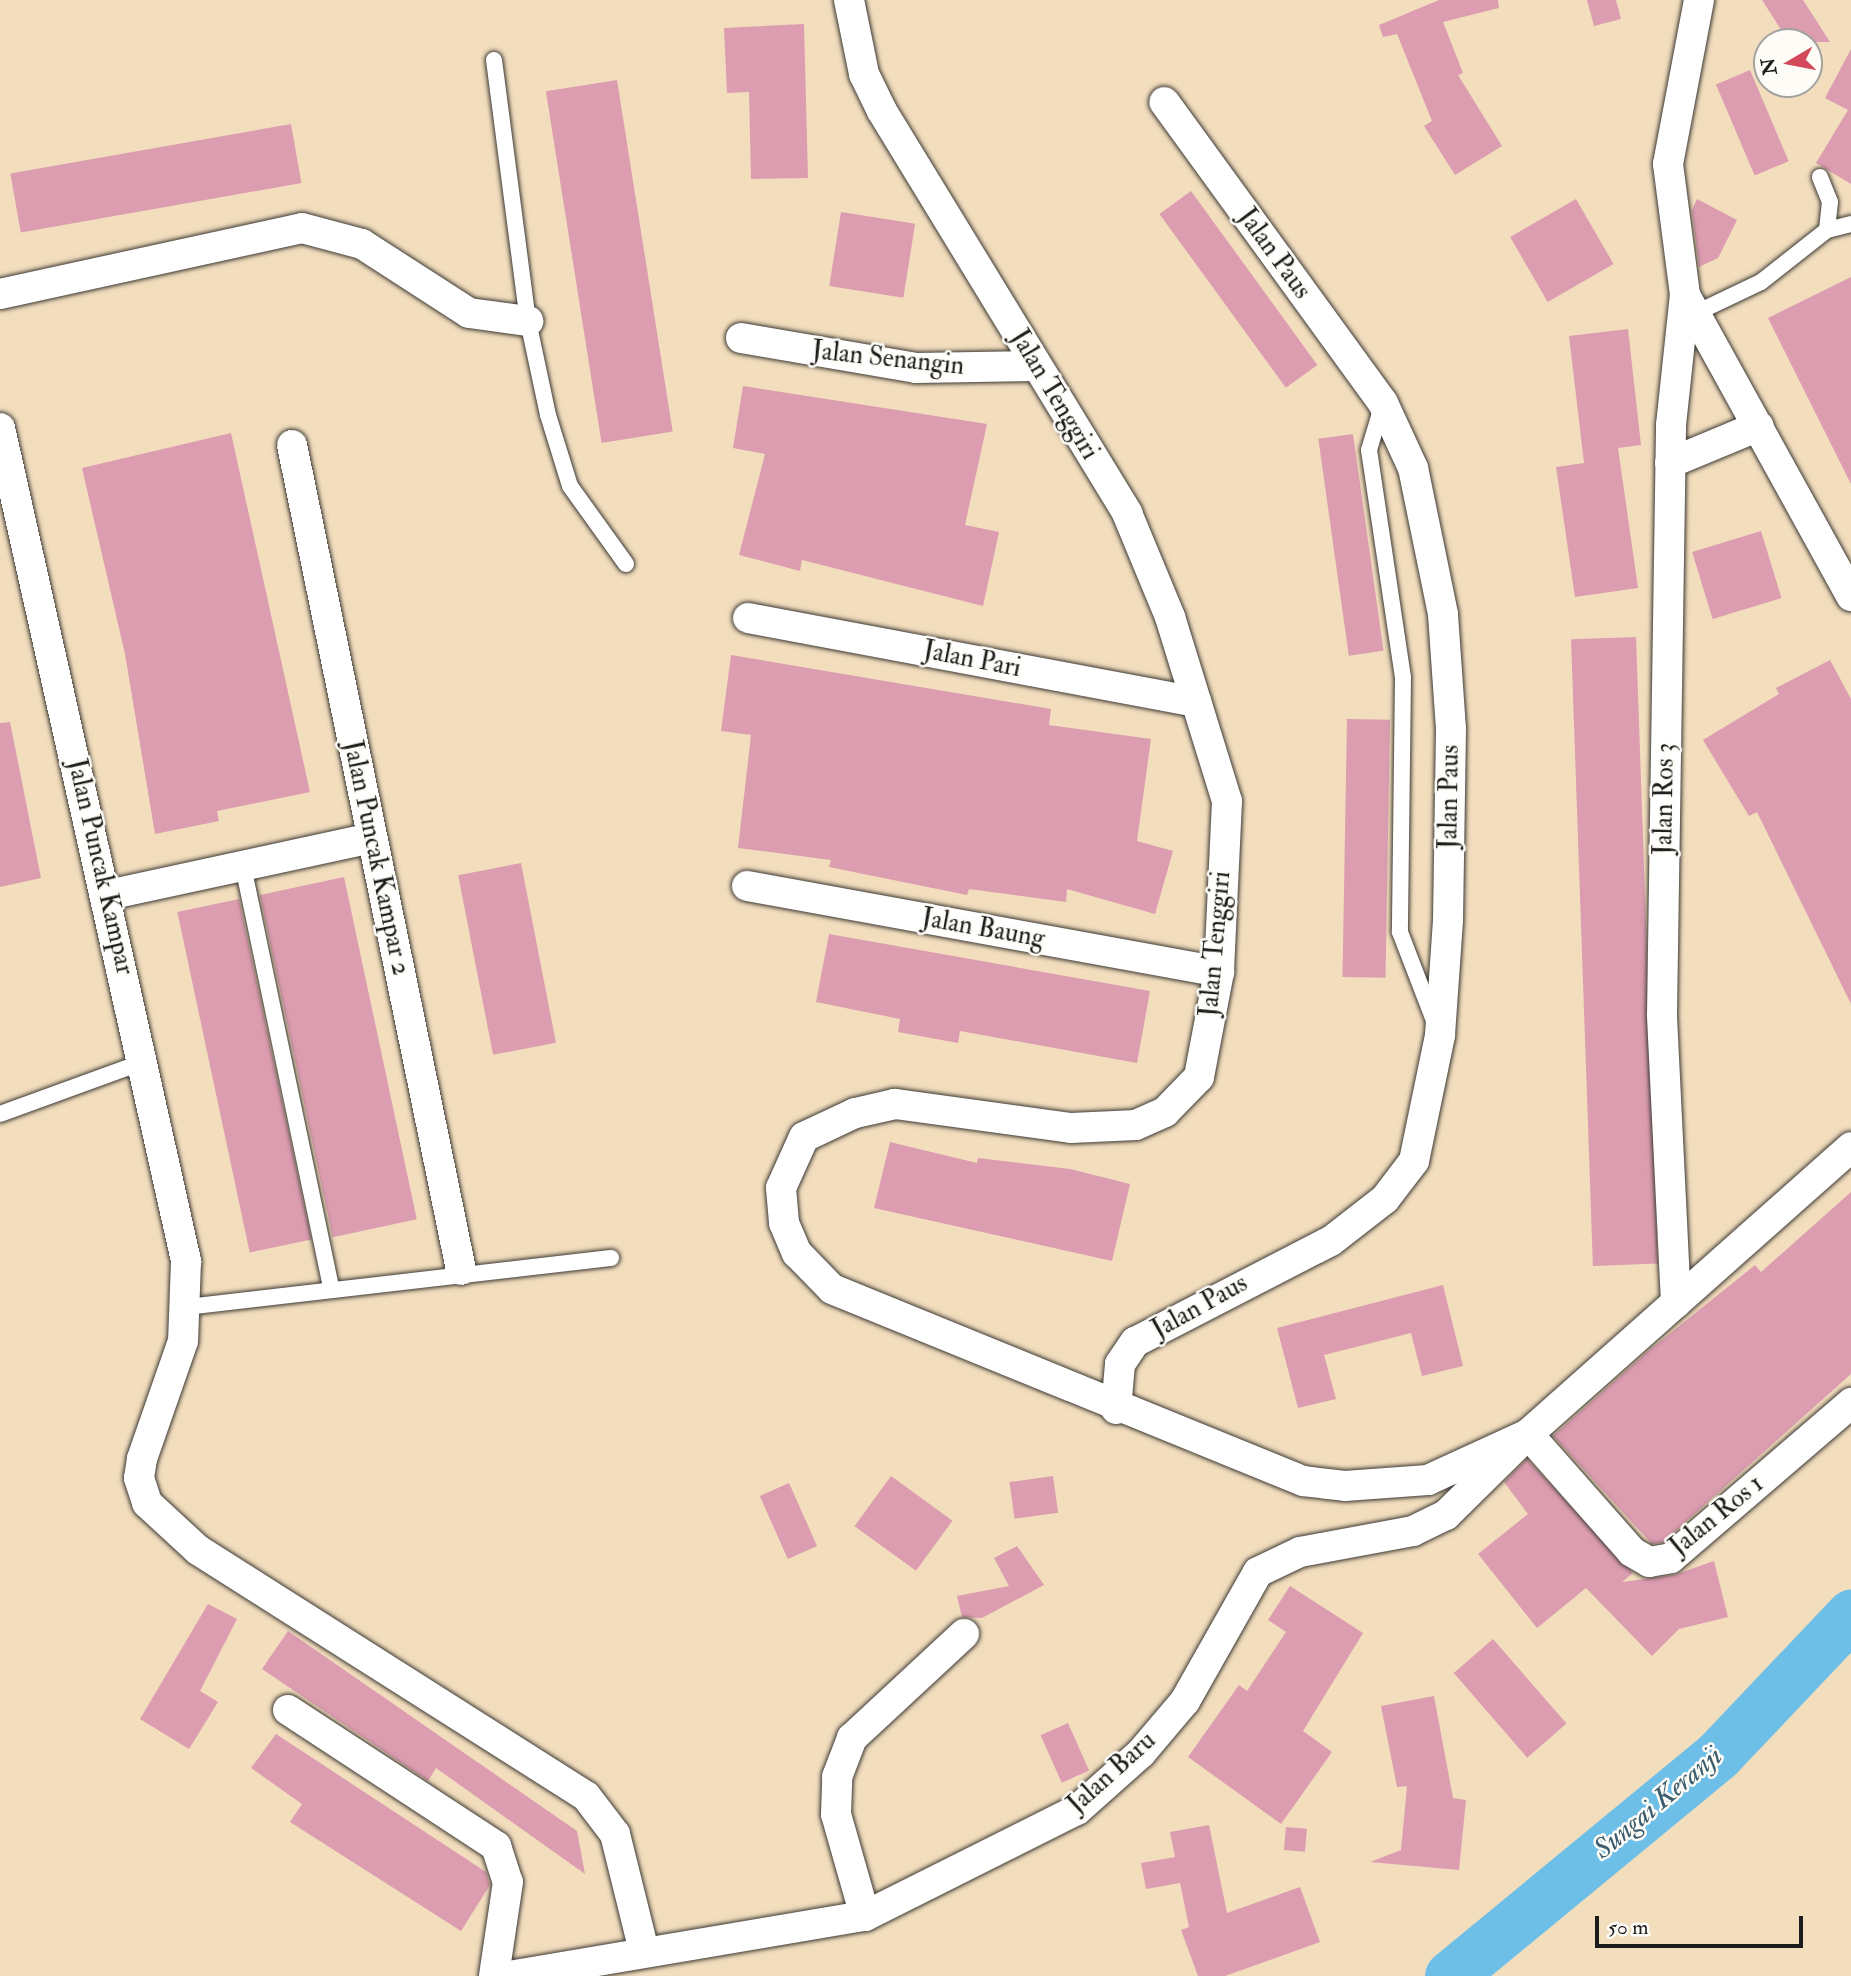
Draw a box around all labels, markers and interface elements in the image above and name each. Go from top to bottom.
north arrow [1753,28,1823,98]
text: N [1756,56,1783,77]
street label: Jalan Paus [1231,203,1317,305]
street label: Jalan Tenggiri [1003,324,1105,466]
street label: Jalan Senangin [810,335,966,383]
street label: Jalan Pari [921,635,1023,685]
street label: Jalan Puncak Kampar 2 [336,738,416,978]
street label: Jalan Ros 3 [1648,743,1682,855]
street label: Jalan Paus [1433,744,1467,850]
street label: Jalan Puncak Kampar [60,756,140,978]
street label: Jalan Tenggiri [1194,870,1238,1018]
street label: Jalan Baung [919,903,1047,955]
street label: Jalan Paus [1147,1268,1253,1346]
street label: Jalan Ros 1 [1664,1469,1770,1563]
street label: Jalan Baru [1062,1725,1162,1821]
water label: Sungai Keranji [1587,1739,1729,1867]
scale bar [1599,1902,1807,1946]
text: 50 m [1608,1914,1649,1941]

